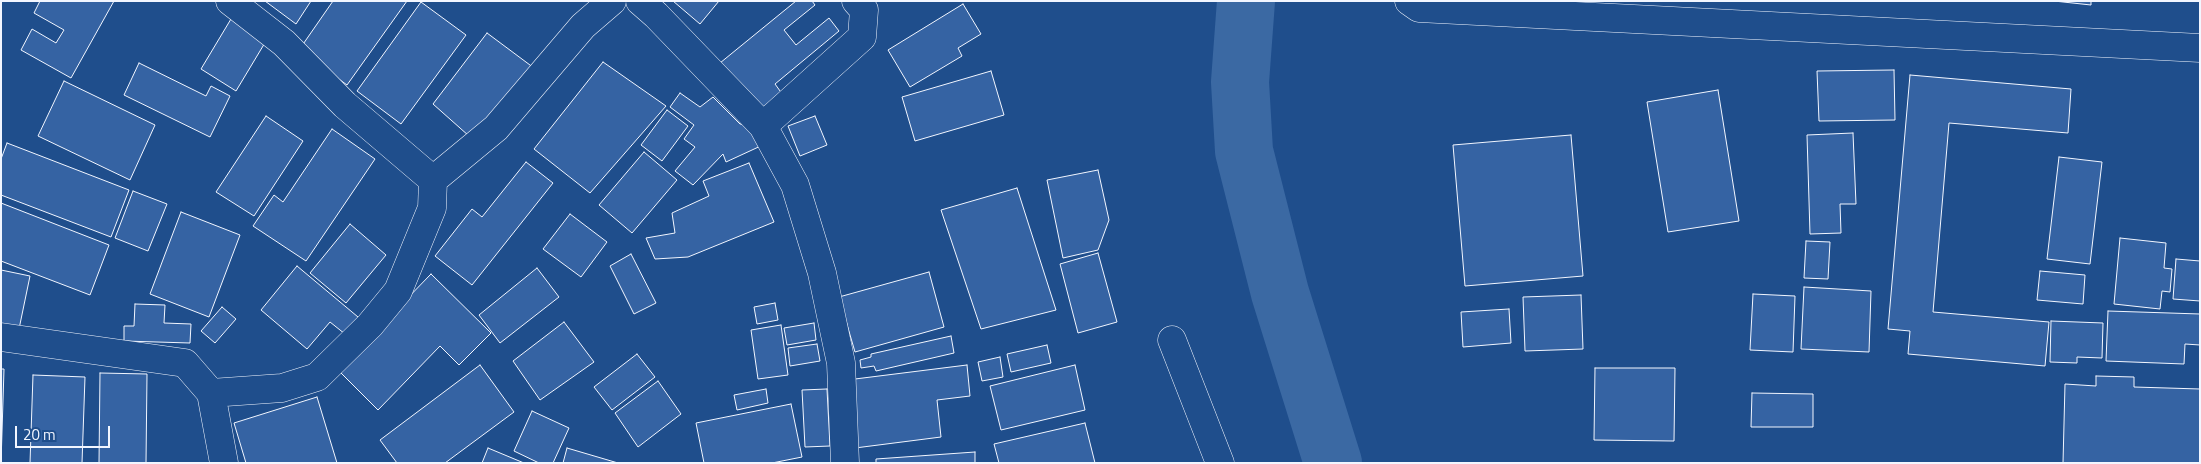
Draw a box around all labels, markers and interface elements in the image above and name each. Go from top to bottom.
scale bar [18,416,112,448]
text: 20 m [23,423,56,446]

